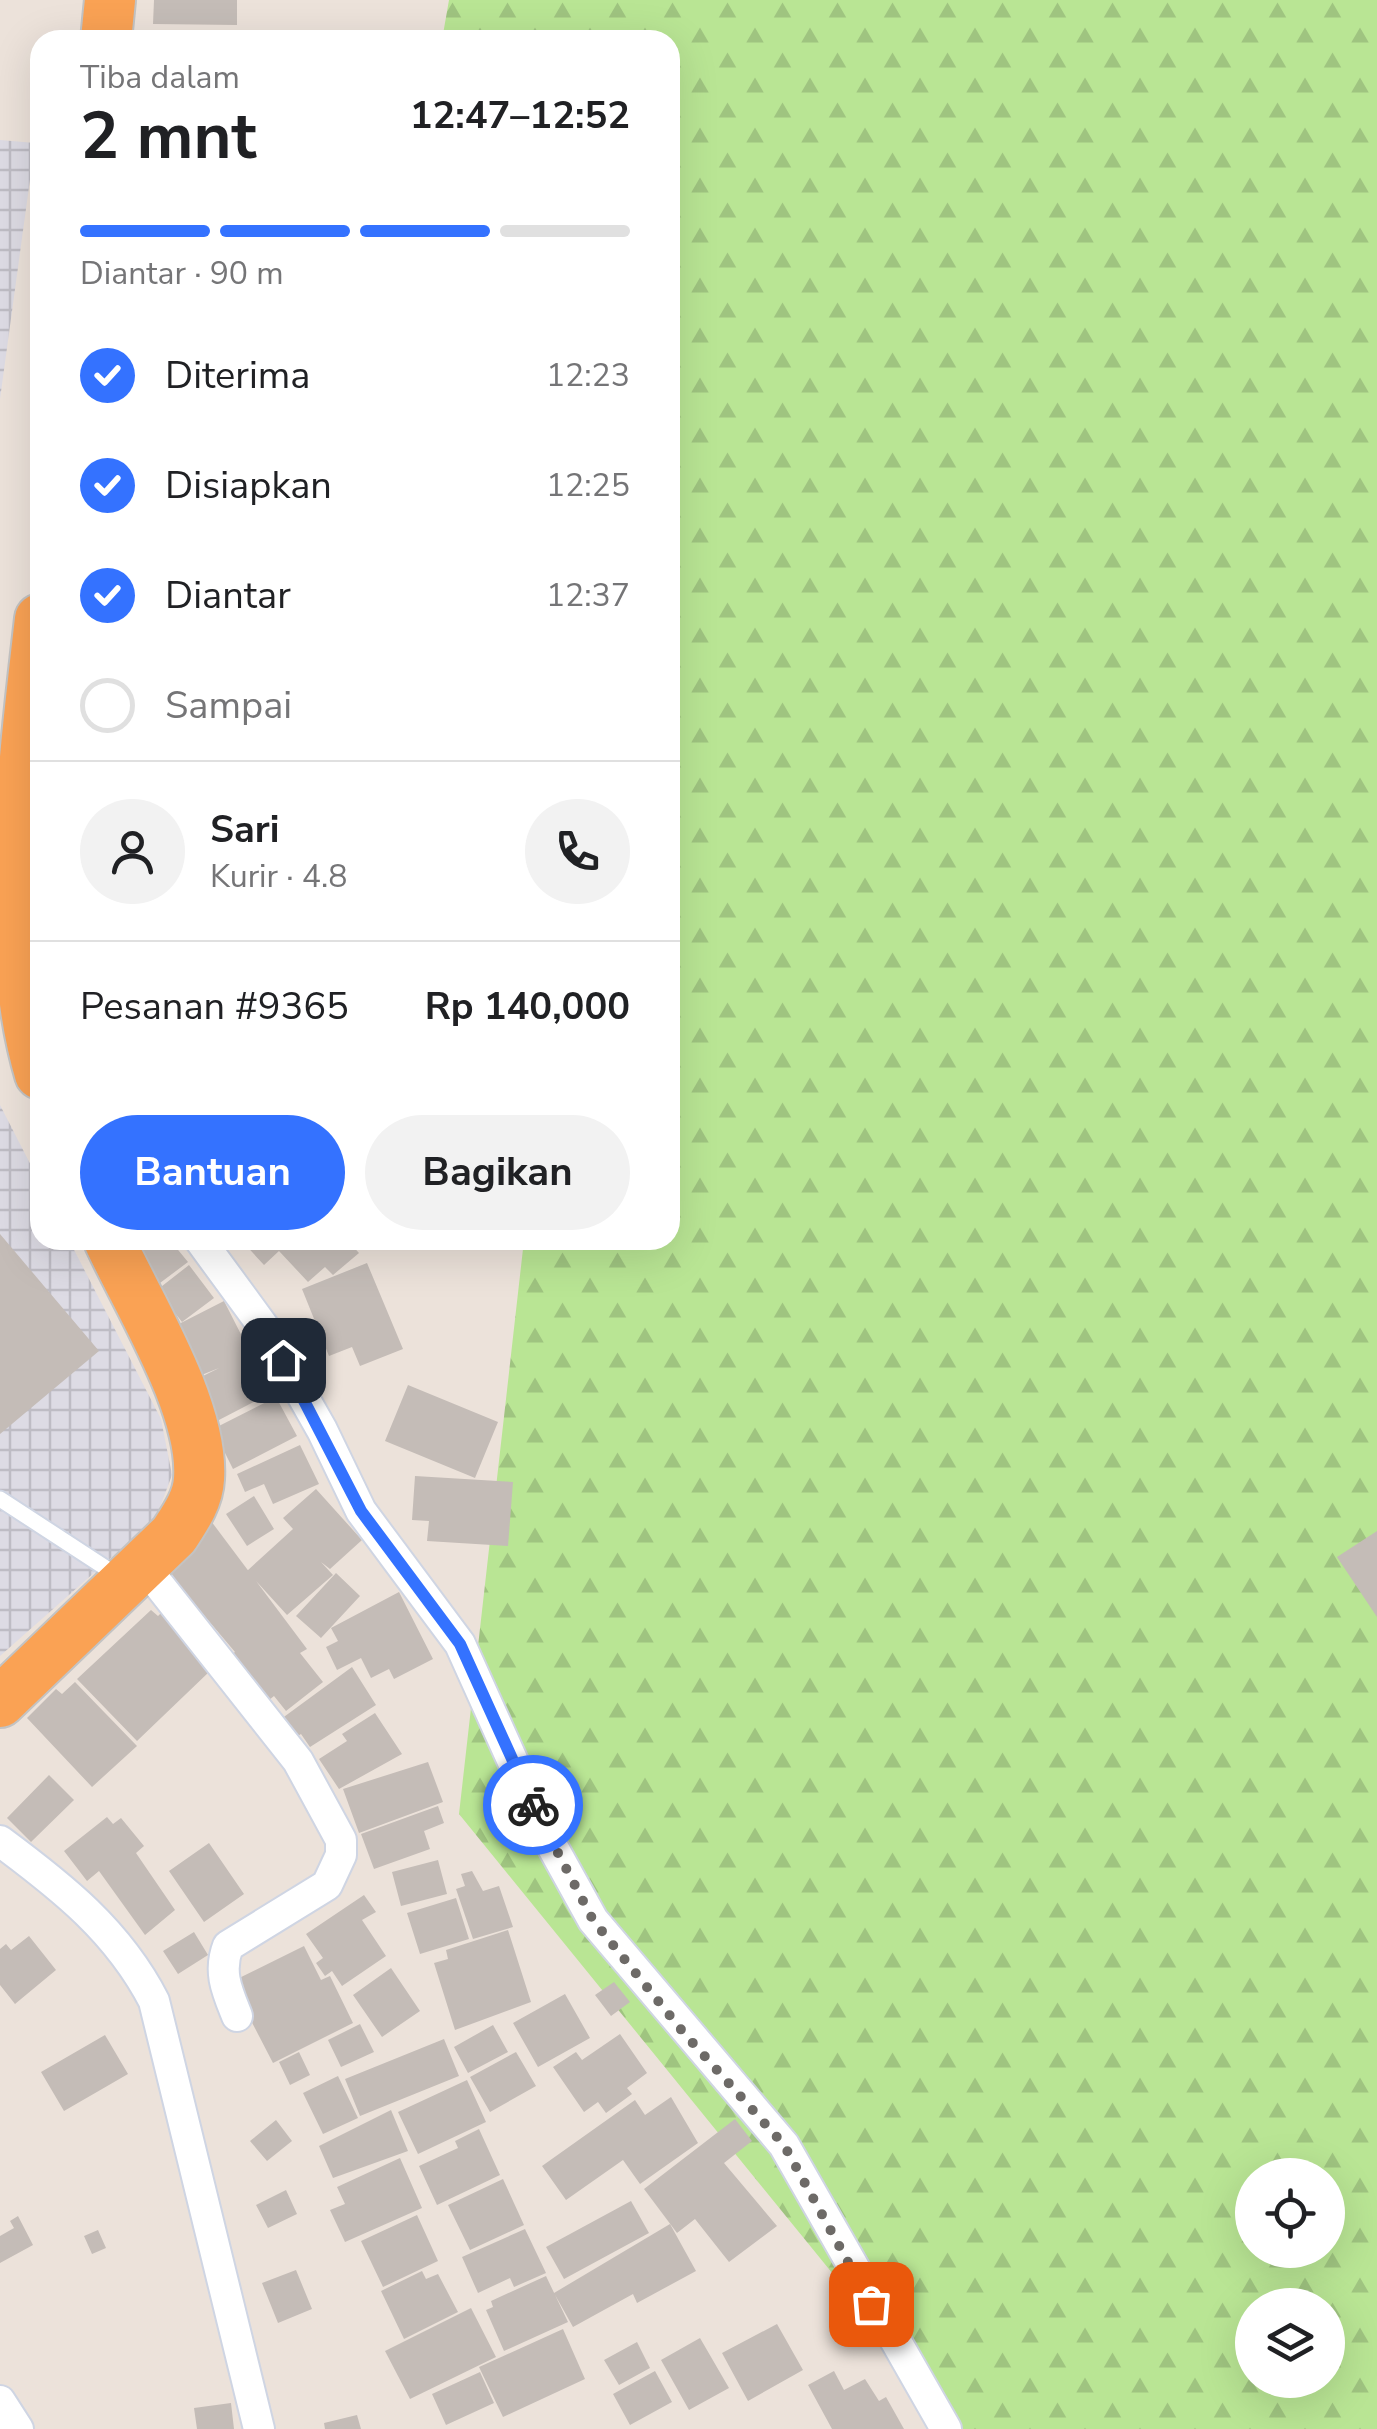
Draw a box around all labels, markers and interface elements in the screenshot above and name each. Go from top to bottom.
text: Tiba dalam [80,56,240,99]
text: 12:47–12:52 [410,90,630,141]
text: 2 mnt [80,92,257,181]
text: Diantar · 90 m [80,252,284,295]
icon: check [80,348,135,403]
text: Diterima [165,350,310,401]
text: 12:23 [546,354,630,397]
icon: check [80,458,135,513]
text: Disiapkan [165,460,332,511]
text: 12:25 [546,464,630,507]
icon: check [80,568,135,623]
text: Diantar [165,570,291,621]
text: 12:37 [546,574,630,617]
text: Sampai [165,680,292,731]
button: person [80,799,185,904]
button: phone [525,799,630,904]
text: Sari [210,804,279,855]
text: Kurir · 4.8 [210,855,347,898]
text: Pesanan #9365 [80,981,349,1032]
text: Rp 140,000 [425,981,630,1032]
button: Bantuan [80,1115,345,1230]
button: Bagikan [365,1115,630,1230]
pin [241,1318,326,1403]
icon: home [256,1333,311,1388]
courier [483,1755,583,1855]
icon: bike [506,1778,561,1833]
map controls [1235,2158,1345,2398]
button: locate [1235,2158,1345,2268]
pin [829,2262,914,2347]
icon: bag [844,2277,899,2332]
button: layers [1235,2288,1345,2398]

